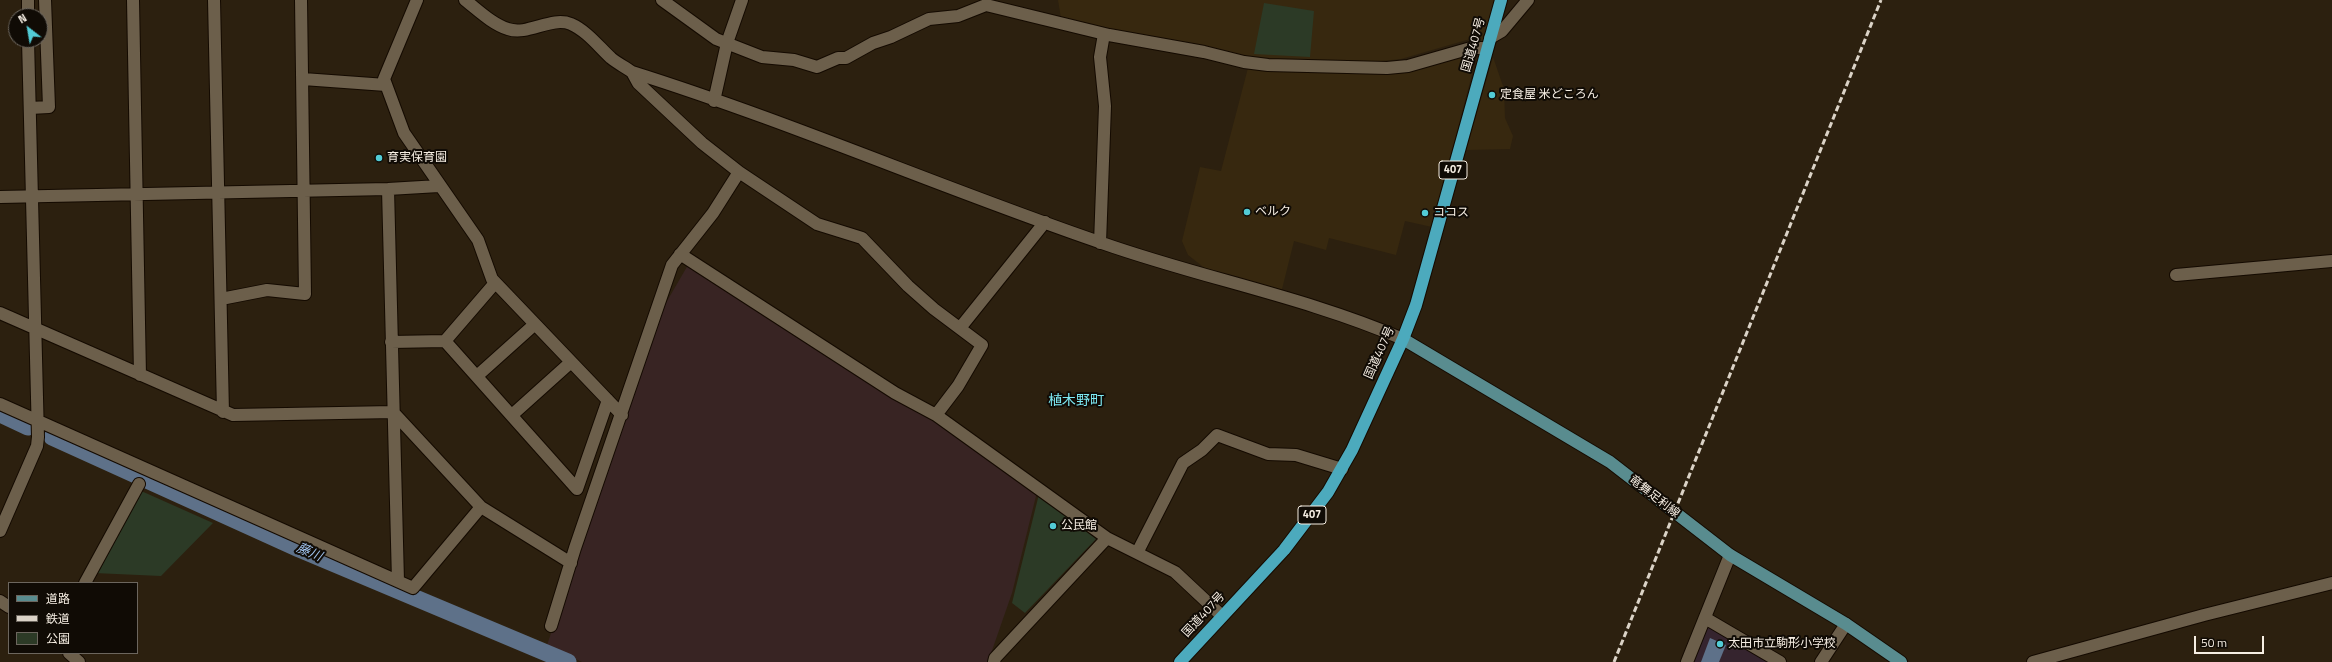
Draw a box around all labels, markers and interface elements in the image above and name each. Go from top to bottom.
north arrow [8,8,48,48]
text: N [15,10,30,27]
street label: 国道407号 [1459,16,1489,74]
place label: 定食屋 米どころん [1500,88,1599,102]
marker: 定食屋 米どころん [1487,90,1497,100]
place label: 育実保育園 [387,151,447,165]
marker: 育実保育園 [374,153,384,163]
road number: 407 [1439,161,1467,179]
place label: ベルク [1255,205,1291,219]
place label: ココス [1433,206,1469,220]
marker: ベルク [1242,207,1252,217]
marker: ココス [1420,208,1430,218]
street label: 国道407号 [1362,324,1398,382]
district label: 植木野町 [1048,394,1104,410]
street label: 竜舞足利線 [1626,473,1682,521]
road number: 407 [1298,506,1326,524]
place label: 公民館 [1061,519,1097,533]
marker: 公民館 [1048,521,1058,531]
water label: 藤川 [294,541,324,565]
legend [8,582,138,654]
text: 道路 [46,589,70,608]
street label: 国道407号 [1180,590,1228,640]
text: 鉄道 [46,609,70,628]
scale bar [2196,628,2266,654]
text: 公園 [46,629,70,648]
text: 50 m [2201,633,2227,652]
place label: 太田市立駒形小学校 [1728,637,1836,651]
marker: 太田市立駒形小学校 [1715,639,1725,649]

